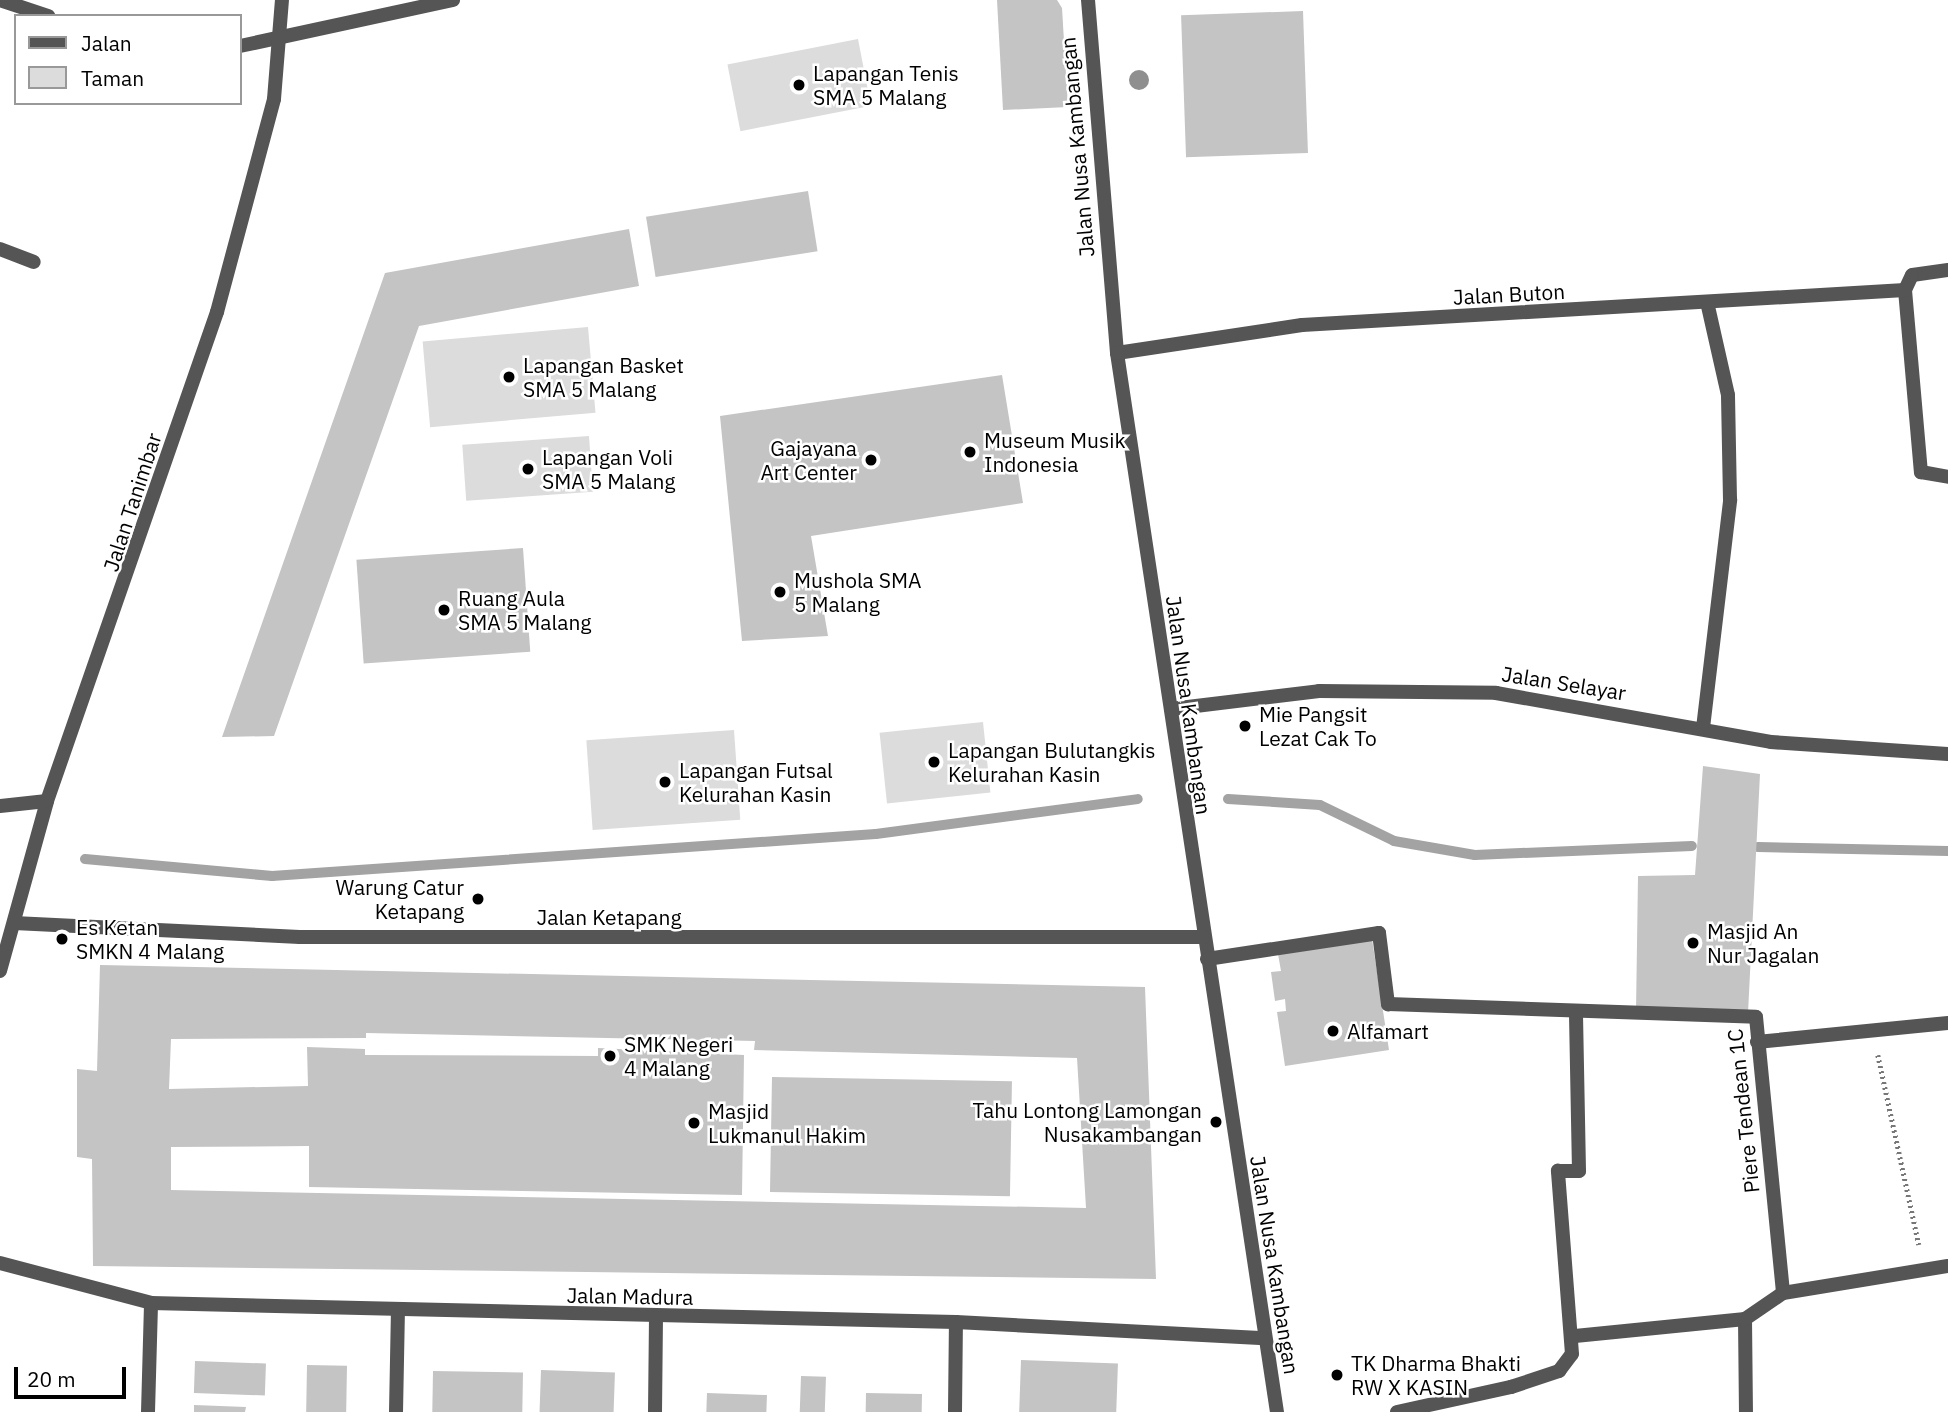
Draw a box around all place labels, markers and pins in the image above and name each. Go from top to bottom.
place label: Lapangan Tenis SMA 5 Malang [813,60,959,110]
marker: Lapangan Tenis SMA 5 Malang [791,77,807,93]
place label: Lapangan Basket SMA 5 Malang [523,352,684,402]
marker: Lapangan Basket SMA 5 Malang [501,369,517,385]
place label: Museum Musik Indonesia [984,427,1125,477]
place label: Gajayana Art Center [760,435,857,485]
place label: Lapangan Voli SMA 5 Malang [542,444,675,494]
marker: Museum Musik Indonesia [962,444,978,460]
marker: Gajayana Art Center [863,452,879,468]
marker: Lapangan Voli SMA 5 Malang [520,461,536,477]
place label: Mushola SMA 5 Malang [794,567,921,617]
marker: Mushola SMA 5 Malang [772,584,788,600]
place label: Ruang Aula SMA 5 Malang [458,585,591,635]
marker: Ruang Aula SMA 5 Malang [436,602,452,618]
place label: Mie Pangsit Lezat Cak To [1259,701,1377,751]
marker: Mie Pangsit Lezat Cak To [1237,718,1253,734]
place label: Lapangan Bulutangkis Kelurahan Kasin [948,737,1156,787]
marker: Lapangan Bulutangkis Kelurahan Kasin [926,754,942,770]
place label: Lapangan Futsal Kelurahan Kasin [679,757,833,807]
marker: Lapangan Futsal Kelurahan Kasin [657,774,673,790]
place label: Warung Catur Ketapang [335,874,464,924]
marker: Warung Catur Ketapang [470,891,486,907]
place label: Es Ketan SMKN 4 Malang [76,914,224,964]
place label: Masjid An Nur Jagalan [1707,918,1819,968]
marker: Es Ketan SMKN 4 Malang [54,931,70,947]
marker: Masjid An Nur Jagalan [1685,935,1701,951]
place label: Alfamart [1347,1018,1429,1044]
marker: Alfamart [1325,1023,1341,1039]
place label: SMK Negeri 4 Malang [624,1031,733,1081]
marker: SMK Negeri 4 Malang [602,1048,618,1064]
place label: Tahu Lontong Lamongan Nusakambangan [973,1097,1202,1147]
place label: Masjid Lukmanul Hakim [708,1098,866,1148]
marker: Tahu Lontong Lamongan Nusakambangan [1208,1114,1224,1130]
marker: Masjid Lukmanul Hakim [686,1115,702,1131]
place label: TK Dharma Bhakti RW X KASIN [1351,1350,1521,1400]
marker: TK Dharma Bhakti RW X KASIN [1329,1367,1345,1383]

